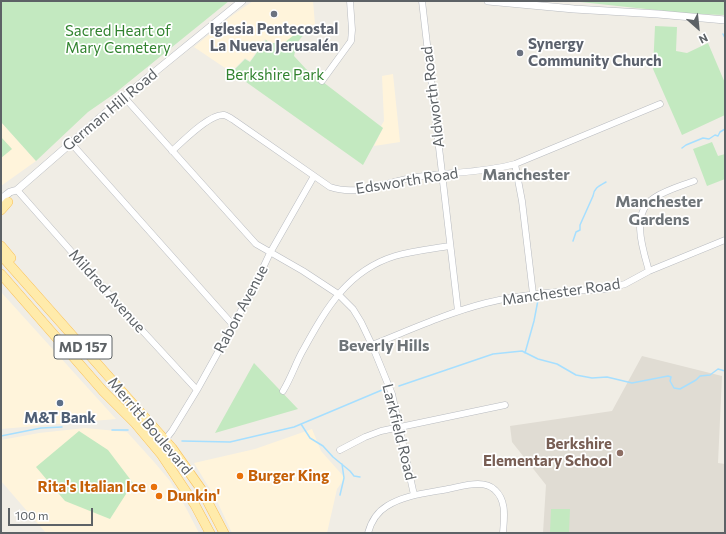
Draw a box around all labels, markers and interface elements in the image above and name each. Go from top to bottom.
north arrow [678,8,718,48]
marker: Iglesia Pentecostal La Nueva Jerusalén [269,9,279,19]
place label: Iglesia Pentecostal La Nueva Jerusalén [210,20,338,55]
park label: Sacred Heart of Mary Cemetery [65,22,171,57]
text: N [697,31,710,47]
place label: Synergy Community Church [528,35,662,70]
street label: Aldworth Road [418,45,448,149]
marker: Synergy Community Church [515,48,525,58]
street label: German Hill Road [59,65,161,155]
park label: Berkshire Park [226,66,324,84]
street label: Edsworth Road [354,164,460,198]
district label: Manchester [482,165,570,185]
district label: Manchester Gardens [615,192,703,230]
street label: Mildred Avenue [65,246,149,336]
street label: Rabon Avenue [210,262,272,356]
street label: Manchester Road [501,275,621,309]
road number: MD 157 [54,335,112,359]
district label: Beverly Hills [339,336,429,356]
street label: Merritt Boulevard [104,374,196,478]
street label: Larkfield Road [378,382,420,482]
marker: M&T Bank [55,398,65,408]
place label: M&T Bank [24,409,96,427]
place label: Berkshire Elementary School [483,435,612,470]
marker: Berkshire Elementary School [615,448,625,458]
place label: Burger King [248,467,329,485]
marker: Burger King [235,471,245,481]
place label: Rita's Italian Ice [37,478,146,496]
marker: Rita's Italian Ice [149,482,159,492]
place label: Dunkin' [167,487,220,505]
marker: Dunkin' [154,491,164,501]
scale bar [10,500,95,526]
text: 100 m [15,508,49,522]

